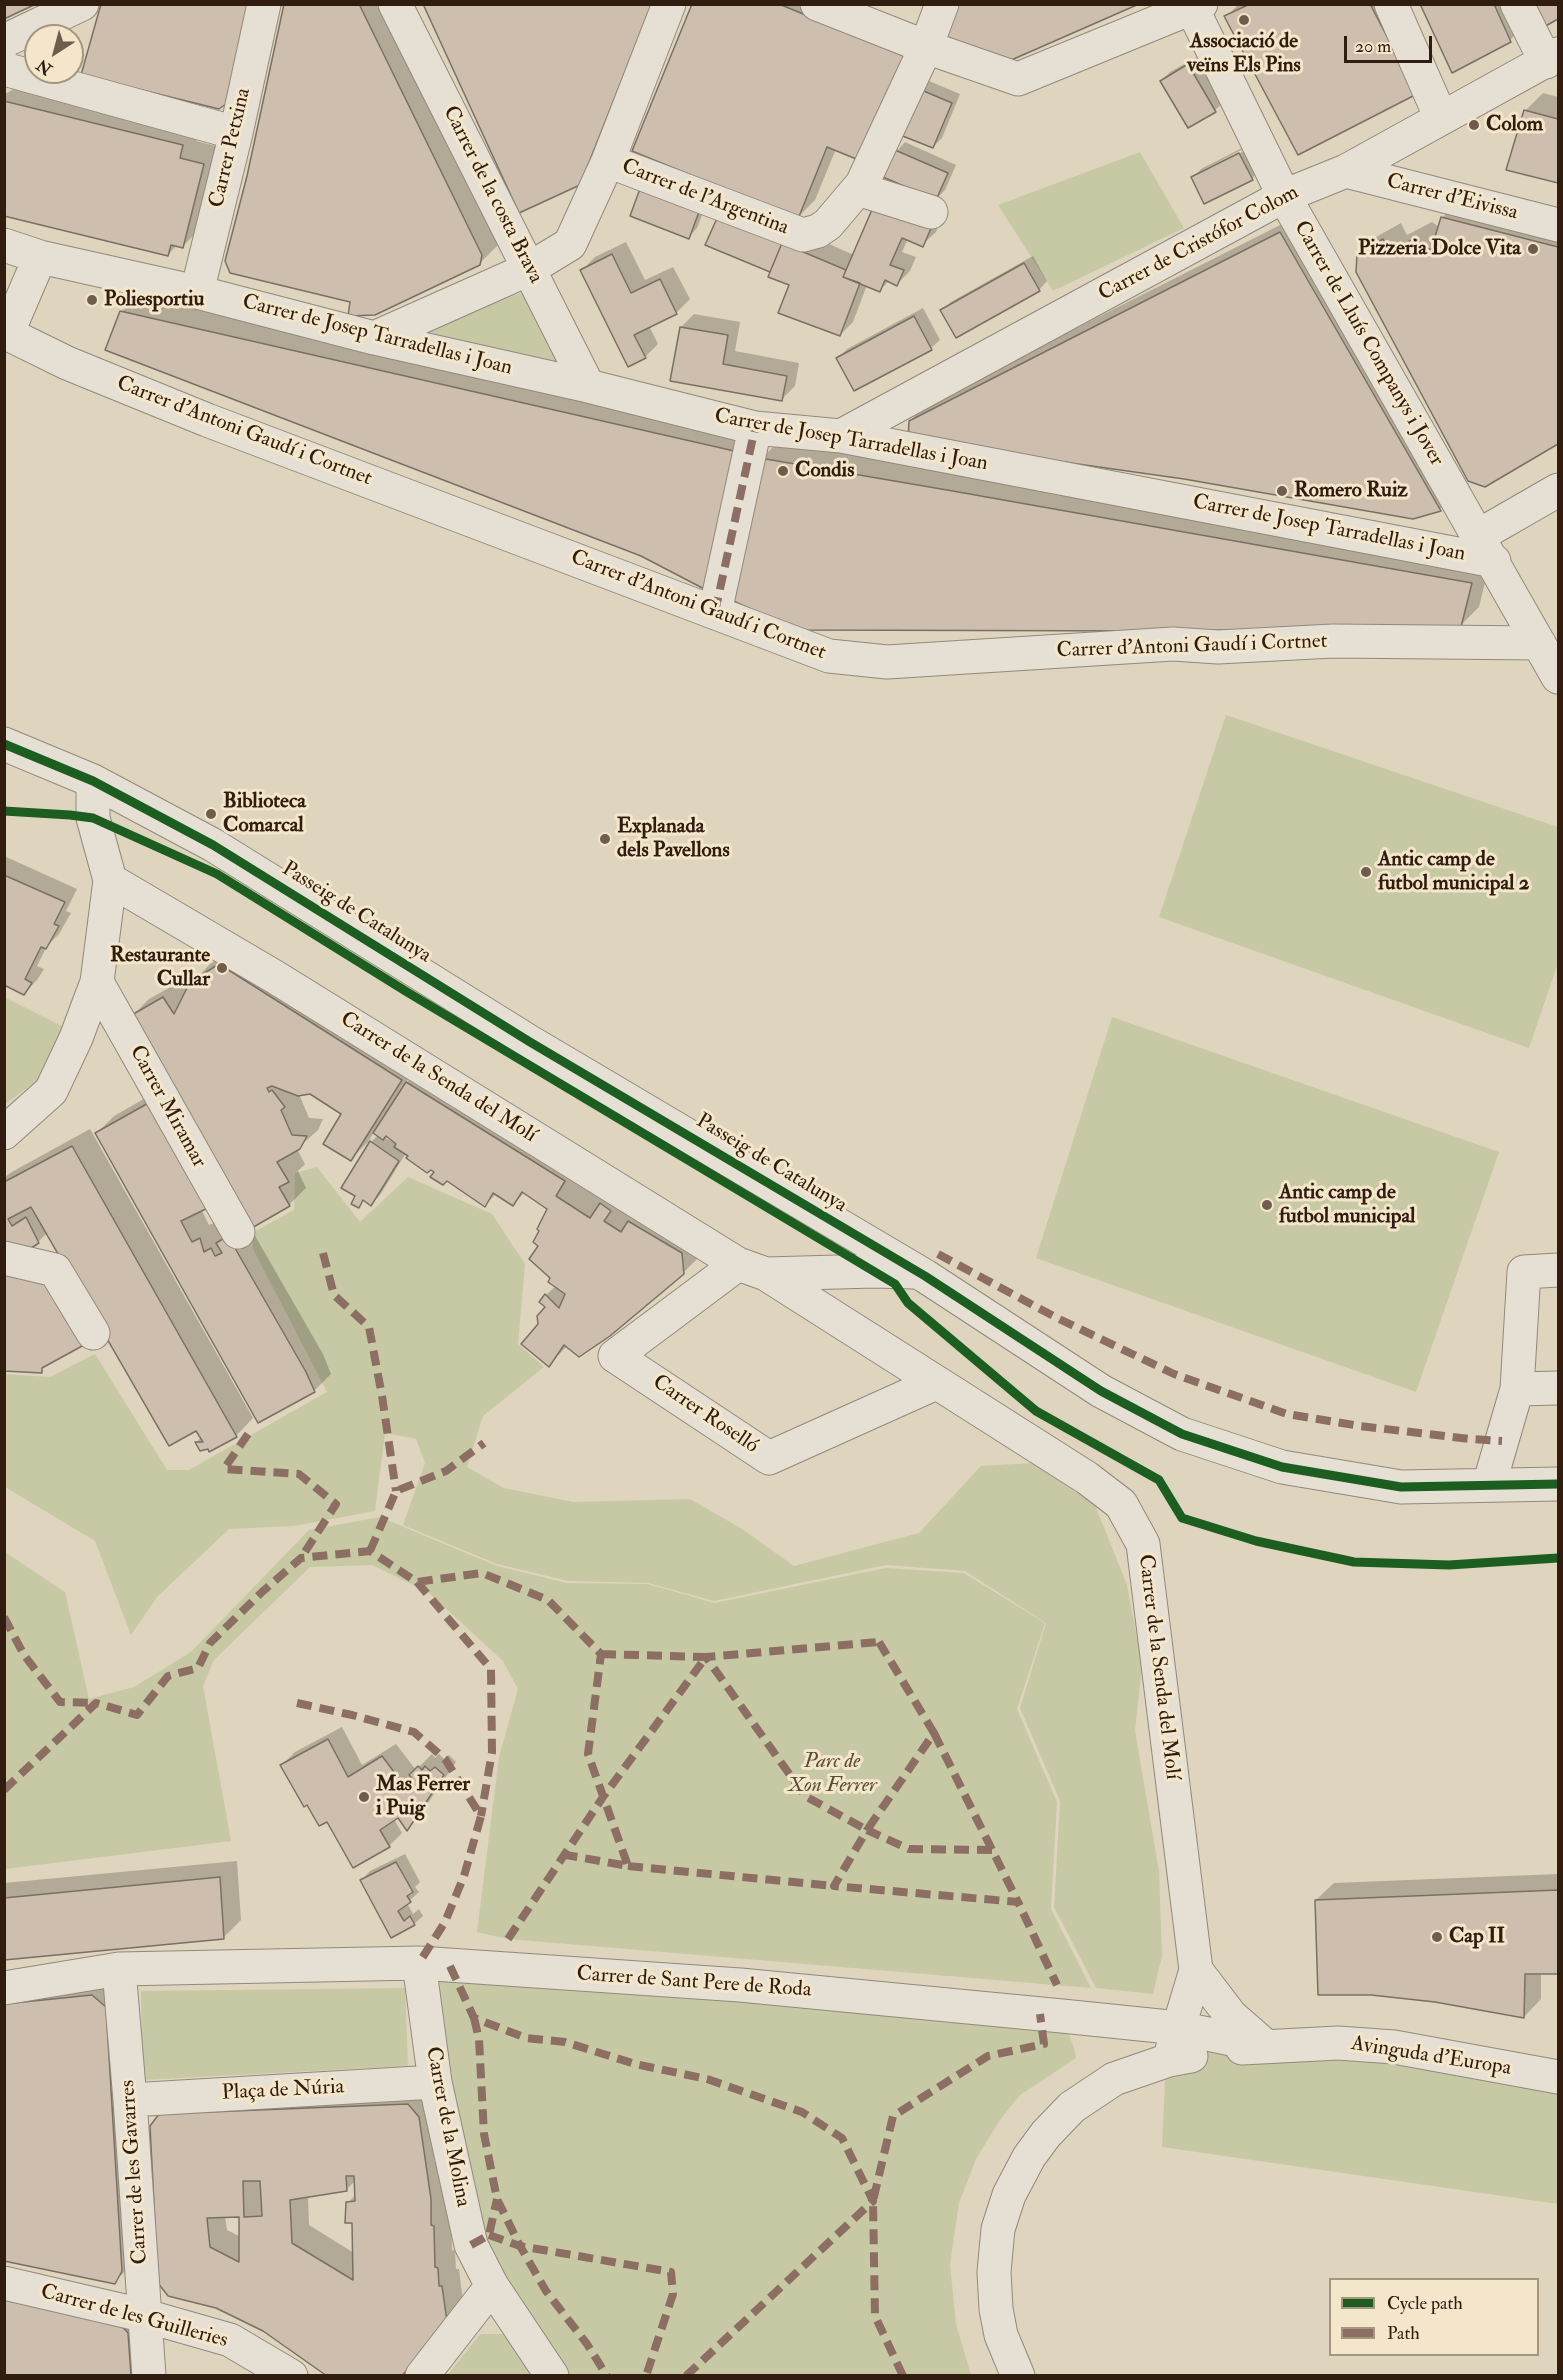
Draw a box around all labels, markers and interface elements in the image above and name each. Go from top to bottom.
marker: Associació de veïns Els Pins [1237,13,1251,27]
north arrow [24,24,84,84]
scale bar [1347,24,1436,62]
place label: Associació de veïns Els Pins [1187,29,1301,79]
text: 20 m [1355,35,1391,58]
text: N [33,55,56,79]
street label: Carrer Petxina [205,86,257,210]
street label: Carrer de la costa Brava [436,102,548,288]
place label: Colom [1486,112,1543,138]
marker: Colom [1467,118,1481,132]
street label: Carrer de l'Argentina [618,155,792,241]
street label: Carrer d'Eivissa [1384,170,1520,226]
street label: Carrer de Cristófor Colom [1095,181,1303,307]
street label: Carrer de Lluís Companys i Jover [1287,217,1449,471]
place label: Pizzeria Dolce Vita [1358,236,1521,262]
marker: Pizzeria Dolce Vita [1526,242,1540,256]
place label: Poliesportiu [104,287,204,313]
street label: Carrer de Josep Tarradellas i Joan [239,290,515,382]
marker: Poliesportiu [85,293,99,307]
street label: Carrer d'Antoni Gaudí i Cortnet [113,372,375,492]
street label: Carrer de Josep Tarradellas i Joan [712,405,990,477]
place label: Condis [795,458,854,484]
marker: Condis [776,464,790,478]
place label: Romero Ruiz [1294,478,1408,504]
marker: Romero Ruiz [1275,484,1289,498]
street label: Carrer de Josep Tarradellas i Joan [1191,490,1467,568]
street label: Carrer d'Antoni Gaudí i Cortnet [567,546,829,666]
street label: Carrer d'Antoni Gaudí i Cortnet [1056,630,1328,664]
place label: Biblioteca Comarcal [223,789,306,839]
marker: Biblioteca Comarcal [204,807,218,821]
place label: Explanada dels Pavellons [617,814,730,864]
marker: Explanada dels Pavellons [598,832,612,846]
place label: Antic camp de futbol municipal 2 [1378,847,1530,897]
street label: Passeig de Catalunya [277,857,435,969]
marker: Antic camp de futbol municipal 2 [1359,865,1373,879]
place label: Restaurante Cullar [110,943,210,993]
marker: Restaurante Cullar [215,961,229,975]
street label: Carrer de la Senda del Molí [335,1007,541,1149]
street label: Carrer Miramar [123,1042,211,1172]
street label: Passeig de Catalunya [691,1109,851,1219]
place label: Antic camp de futbol municipal [1279,1180,1415,1230]
marker: Antic camp de futbol municipal [1260,1198,1274,1212]
street label: Carrer Roselló [647,1370,763,1460]
street label: Carrer de la Senda del Molí [1132,1553,1184,1781]
park label: Parc de Xon Ferrer [787,1749,877,1799]
place label: Mas Ferrer i Puig [376,1772,470,1822]
marker: Mas Ferrer i Puig [357,1790,371,1804]
place label: Cap II [1449,1924,1505,1950]
marker: Cap II [1430,1930,1444,1944]
street label: Carrer de Sant Pere de Roda [576,1962,812,2004]
street label: Avinguda d'Europa [1349,2032,1513,2082]
street label: Carrer de la Molina [419,2045,475,2209]
street label: Plaça de Núria [221,2075,345,2107]
street label: Carrer de les Gavarres [116,2079,154,2265]
legend [1329,2278,1539,2356]
street label: Carrer de les Guilleries [38,2280,230,2354]
text: Cycle path [1387,2292,1463,2315]
text: Path [1387,2322,1420,2345]

